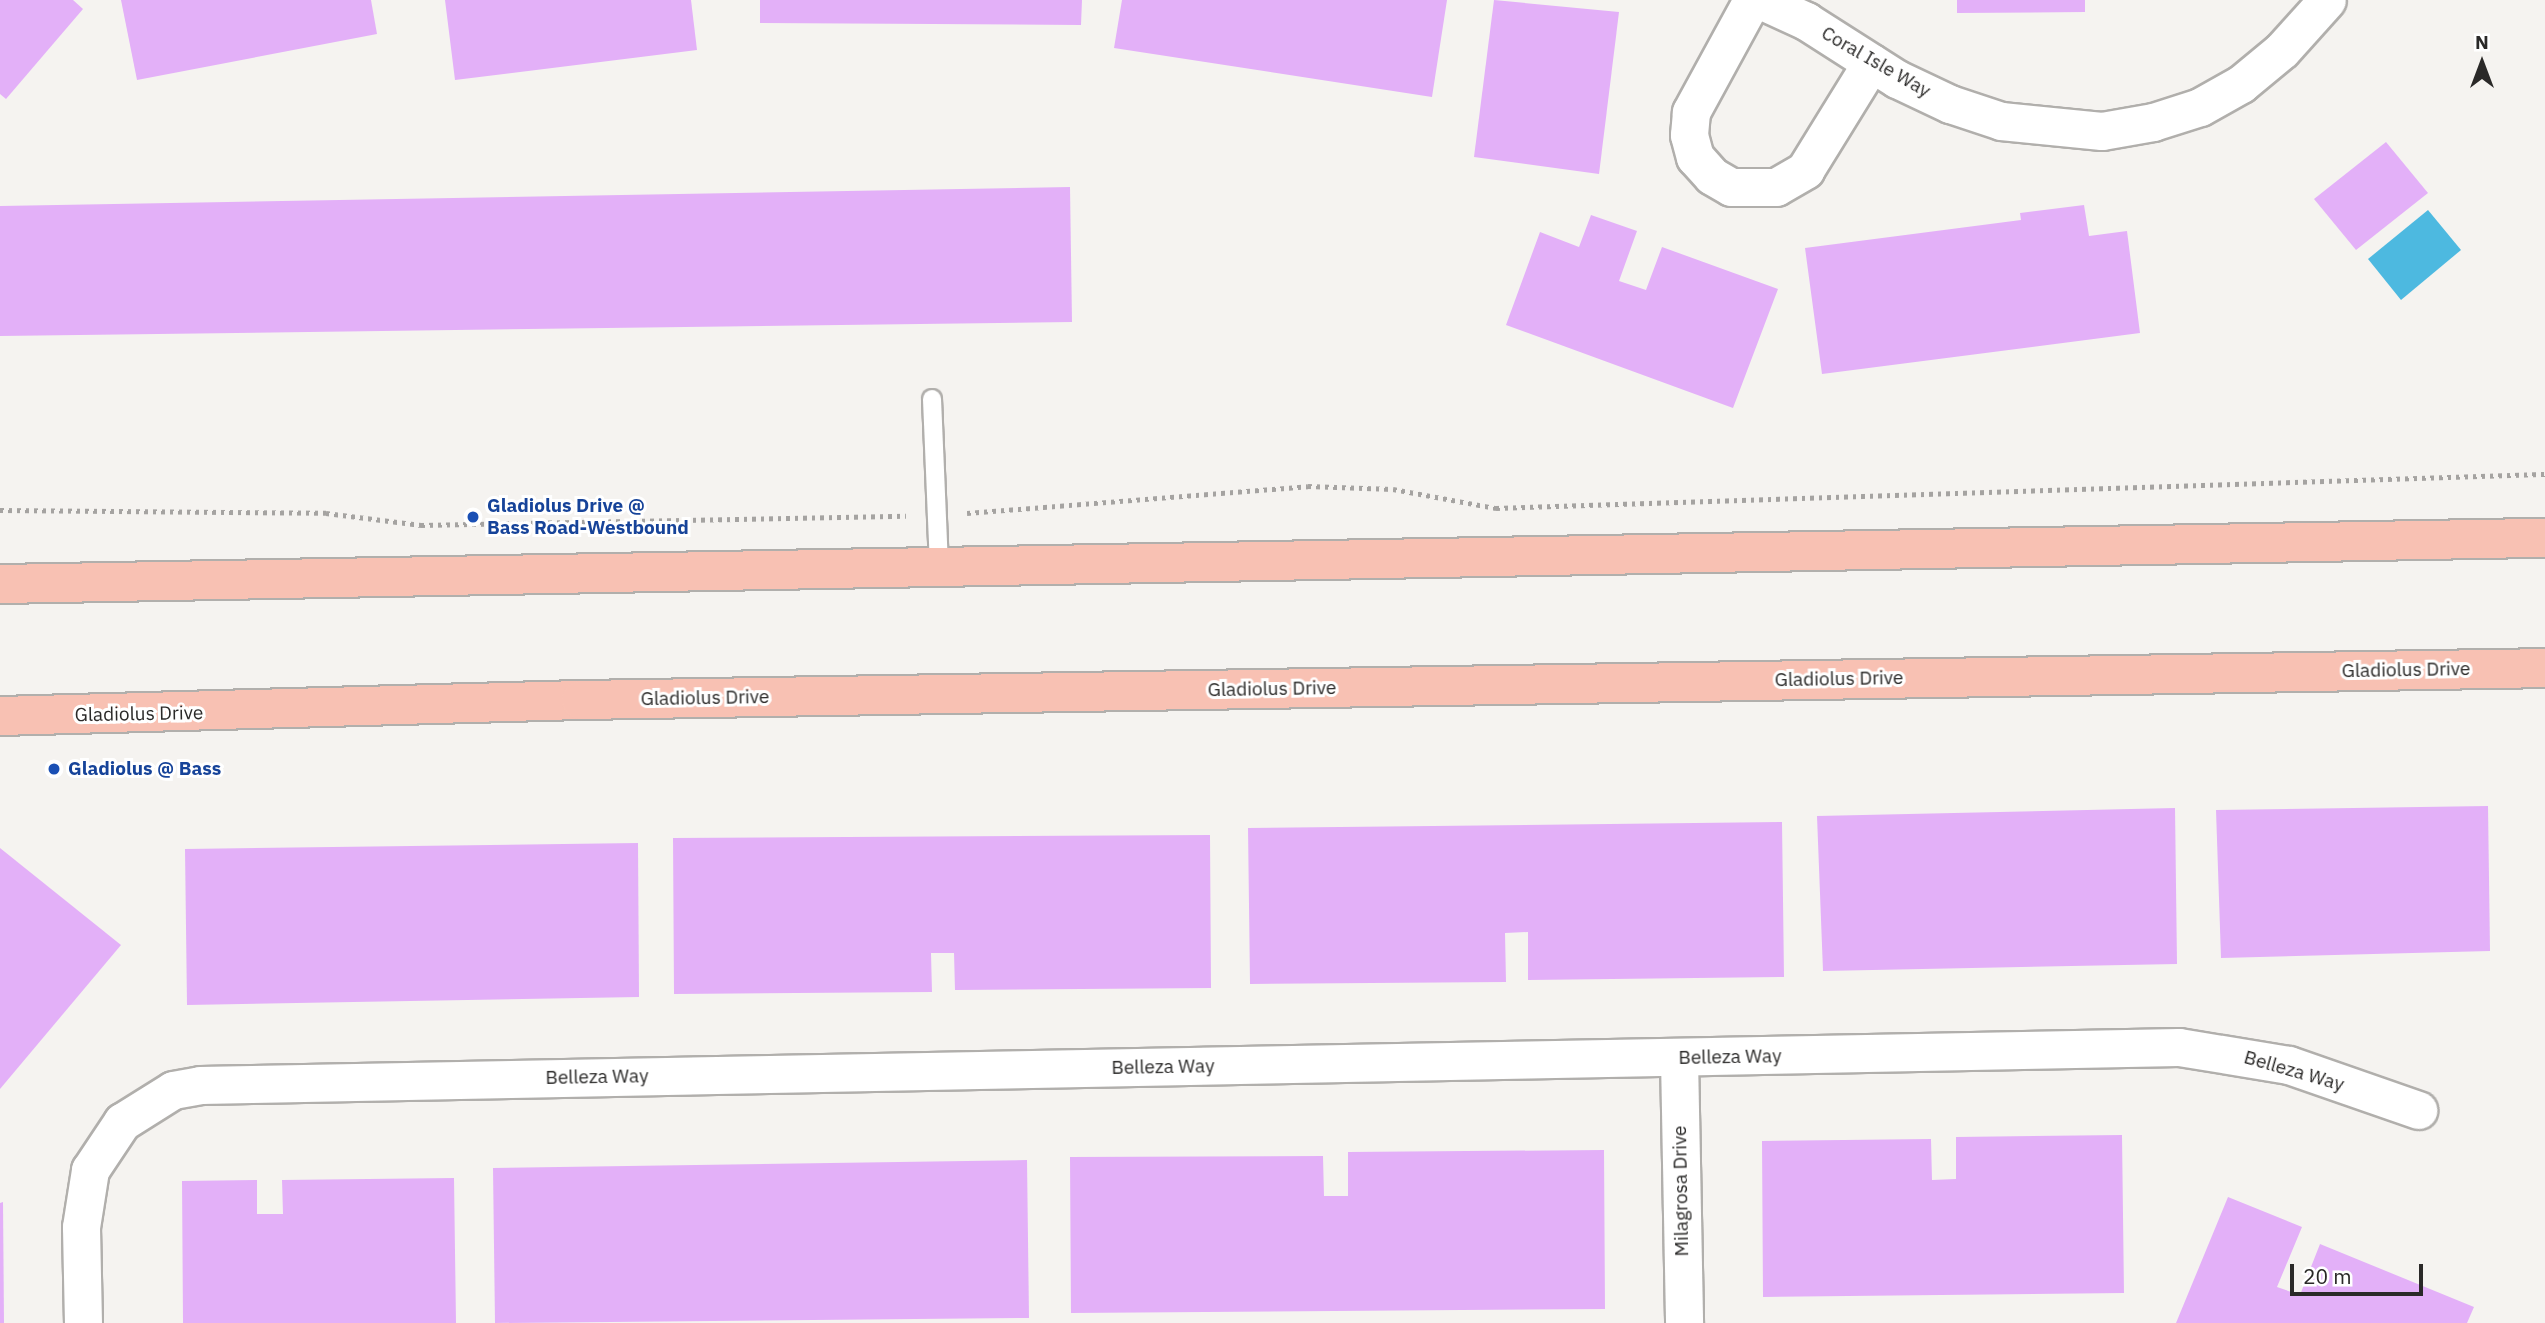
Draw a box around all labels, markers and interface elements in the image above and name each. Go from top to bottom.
street label: Coral Isle Way [1817,22,1935,102]
north arrow [2447,28,2517,98]
text: N [2475,30,2489,54]
place label: Gladiolus Drive @ Bass Road-Westbound [487,495,689,539]
marker: Gladiolus Drive @ Bass Road-Westbound [465,509,481,525]
street label: Gladiolus Drive [2341,657,2471,683]
street label: Gladiolus Drive [1774,666,1904,692]
street label: Gladiolus Drive [1207,676,1337,702]
street label: Gladiolus Drive [640,685,770,711]
street label: Gladiolus Drive [74,701,204,727]
place label: Gladiolus @ Bass [68,758,221,780]
marker: Gladiolus @ Bass [46,761,62,777]
street label: Belleza Way [1678,1045,1782,1069]
street label: Belleza Way [2241,1046,2347,1096]
street label: Belleza Way [1111,1055,1215,1079]
street label: Belleza Way [545,1065,649,1089]
street label: Milagrosa Drive [1668,1125,1694,1257]
scale bar [2293,1250,2426,1294]
text: 20 m [2303,1262,2352,1290]

